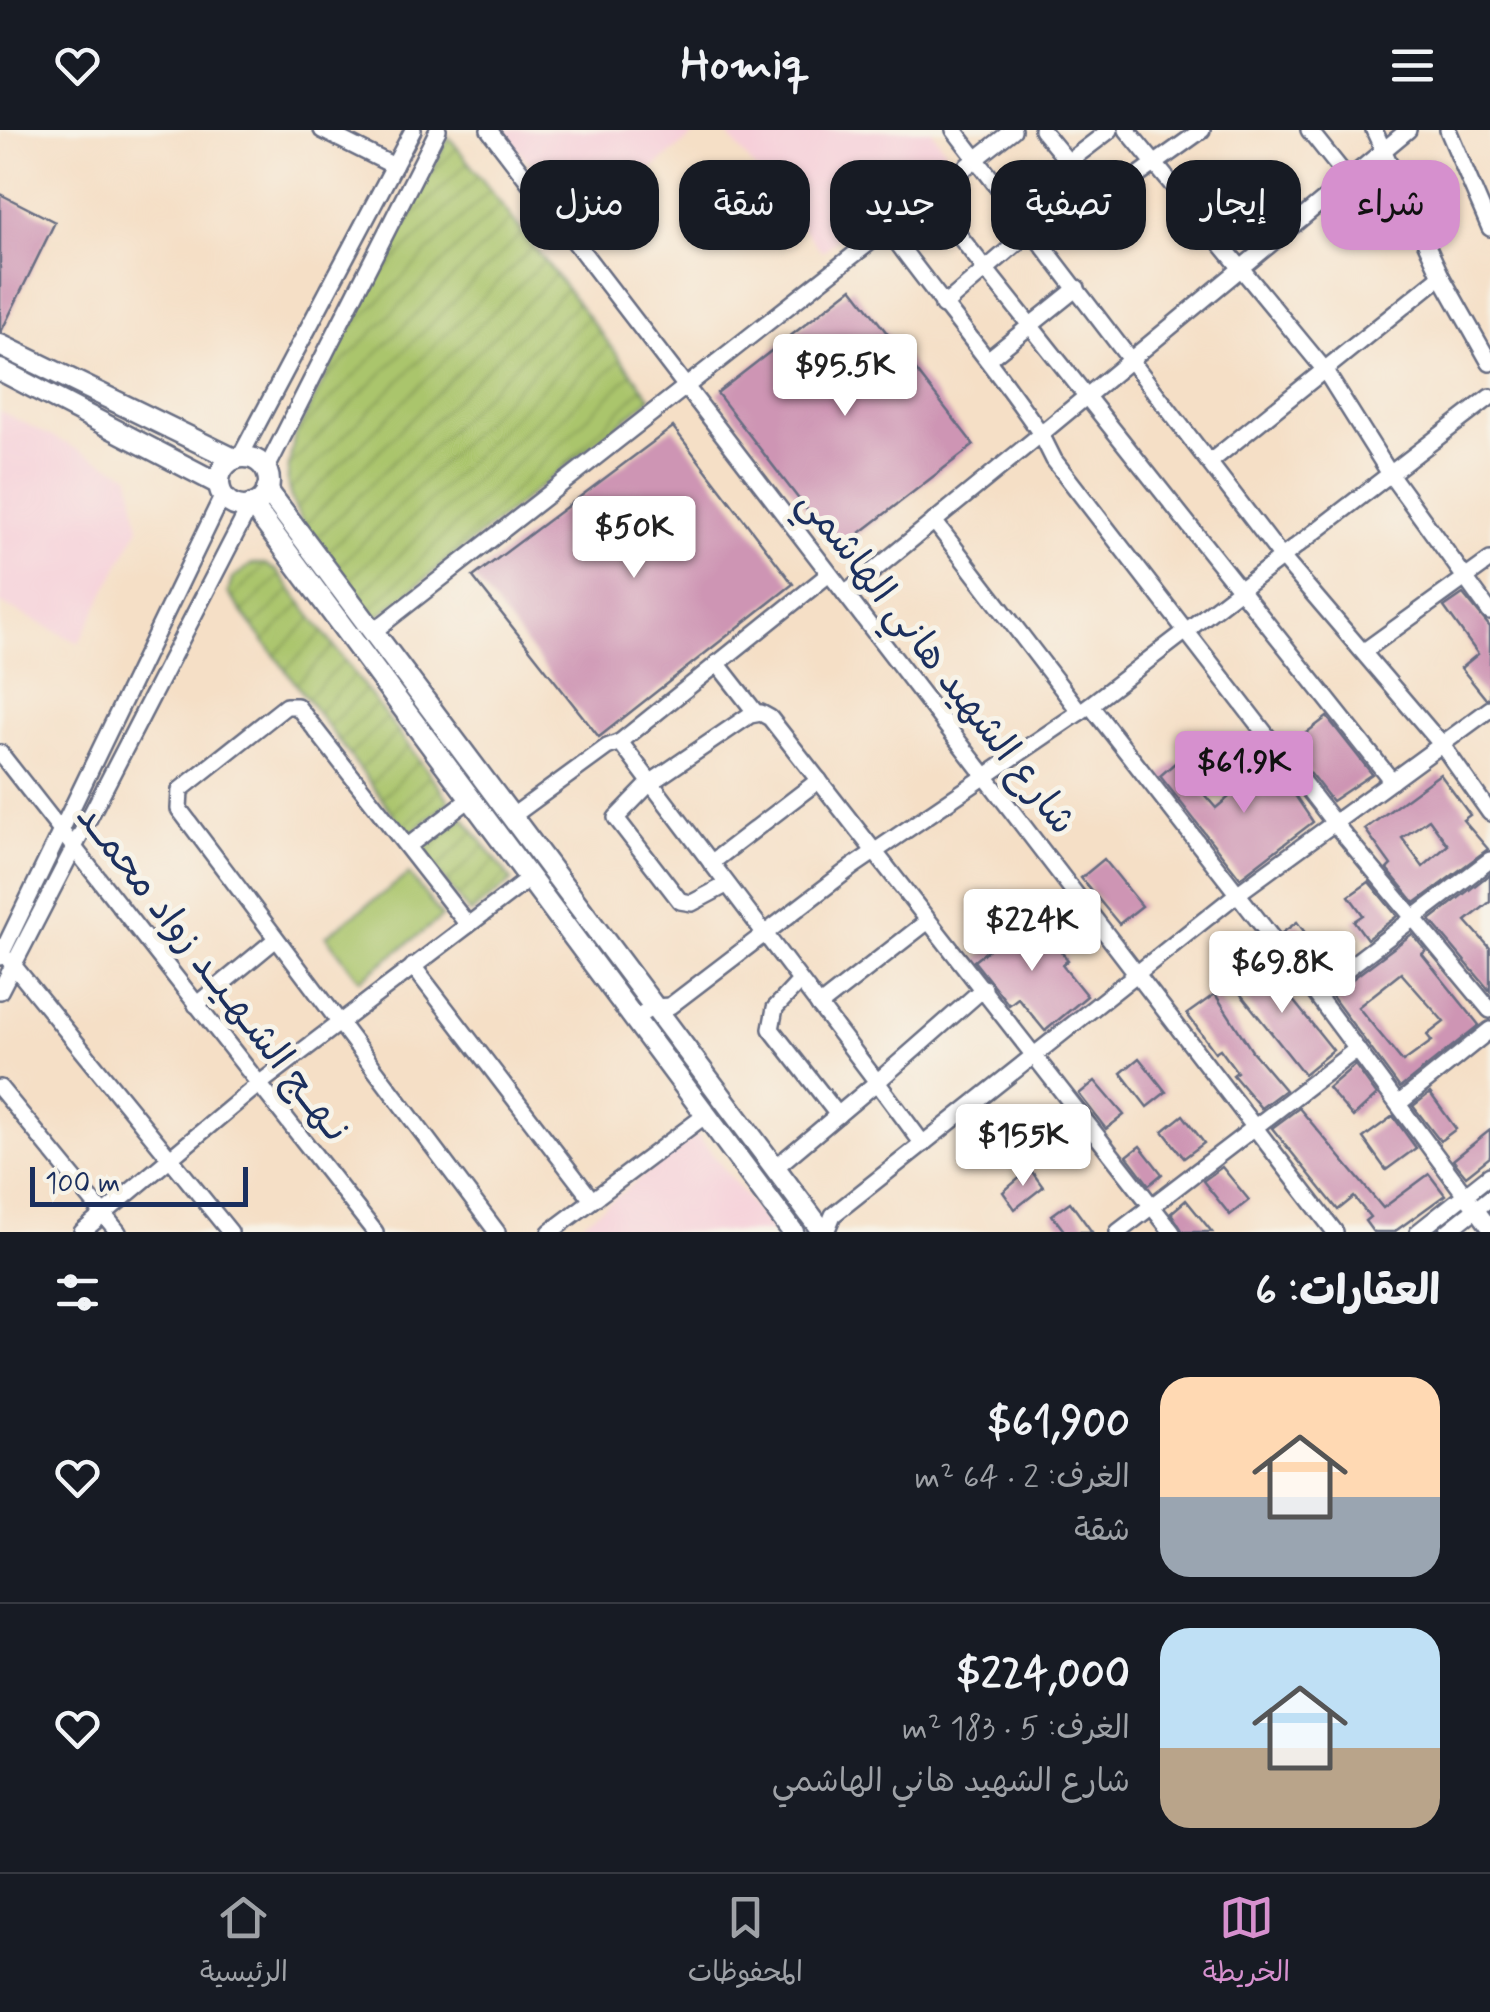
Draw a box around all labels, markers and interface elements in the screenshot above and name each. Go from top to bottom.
text: Homiq [681,36,809,95]
icon: heart [50,38,105,93]
icon: menu [1385,38,1440,93]
chip: منزل [520,160,659,250]
chip: شقة [679,160,810,250]
chip: جديد [830,160,971,250]
chip: تصفية [991,160,1146,250]
chip: إيجار [1166,160,1301,250]
chip: شراء [1321,160,1460,250]
pin: $95.5K [764,334,926,419]
text: $95.5K [795,345,895,387]
street label: شارع الشهيد هاني الهاشمي [781,480,1086,849]
pin: $50K [575,496,693,581]
text: $50K [595,507,673,549]
pin: $61.9K [1163,731,1325,816]
text: $61.9K [1197,742,1291,784]
street label: نـهــج الشـهـيــد زواد محمــد [64,794,360,1153]
pin: $224K [962,889,1102,974]
text: $224K [986,900,1078,942]
pin: $69.8K [1201,931,1363,1016]
text: $69.8K [1231,942,1333,984]
pin: $155K [953,1104,1093,1189]
text: $155K [978,1115,1068,1157]
scale bar [30,1162,248,1206]
text: 100 m [45,1166,120,1203]
icon: filters [50,1265,105,1320]
text: العقارات: 6 [1255,1265,1440,1320]
text: $61,900 [987,1397,1130,1452]
icon: home [1240,1417,1360,1537]
icon: heart [50,1450,105,1505]
text: الغرف: 2 · 64 m² [915,1457,1130,1499]
text: شقة [1074,1510,1130,1552]
text: $224,000 [956,1648,1130,1703]
icon: home [1240,1668,1360,1788]
icon: heart [50,1701,105,1756]
text: الغرف: 5 · 183 m² [902,1708,1130,1750]
text: شارع الشهيد هاني الهاشمي [772,1761,1130,1803]
tab: الرئيسية [200,1890,288,1996]
tab: المحفوظات [688,1890,803,1996]
tab: الخريطة [1203,1890,1290,1996]

